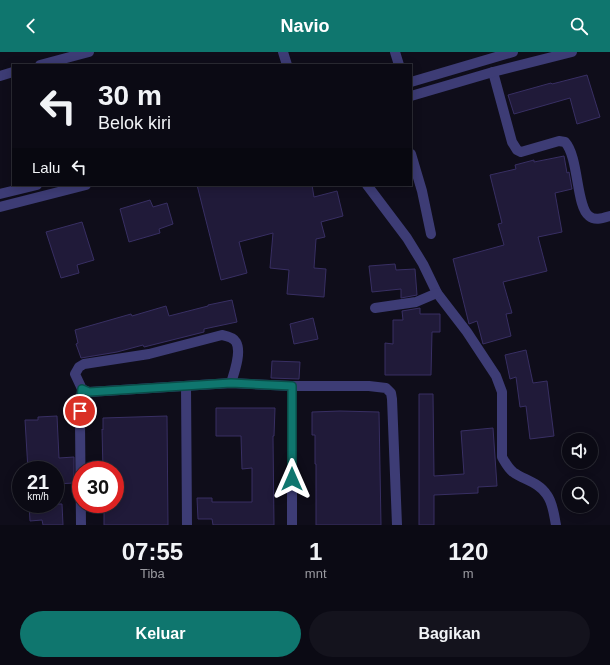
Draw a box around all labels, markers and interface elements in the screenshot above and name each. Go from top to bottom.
icon: back [20,15,42,37]
icon: search [568,15,590,37]
text: Navio [280,16,330,36]
icon: left [32,80,84,132]
text: 30 m [98,80,162,111]
text: Belok kiri [98,113,171,133]
icon: left [68,156,90,178]
text: Lalu [32,159,60,176]
pin [63,394,97,428]
icon: arrive [69,400,91,422]
map controls [562,433,598,513]
button: sound [562,433,598,469]
position arrow [271,458,313,500]
speed limit sign: 30 [72,461,124,513]
text: 21 [27,471,49,493]
button: search [562,477,598,513]
text: km/h [27,491,49,502]
text: 07:55 [122,538,183,565]
text: 1 [309,538,322,565]
text: 120 [448,538,488,565]
text: Tiba [140,566,165,581]
text: mnt [305,566,327,581]
text: m [463,566,474,581]
button: Keluar [20,611,301,657]
button: Bagikan [309,611,590,657]

